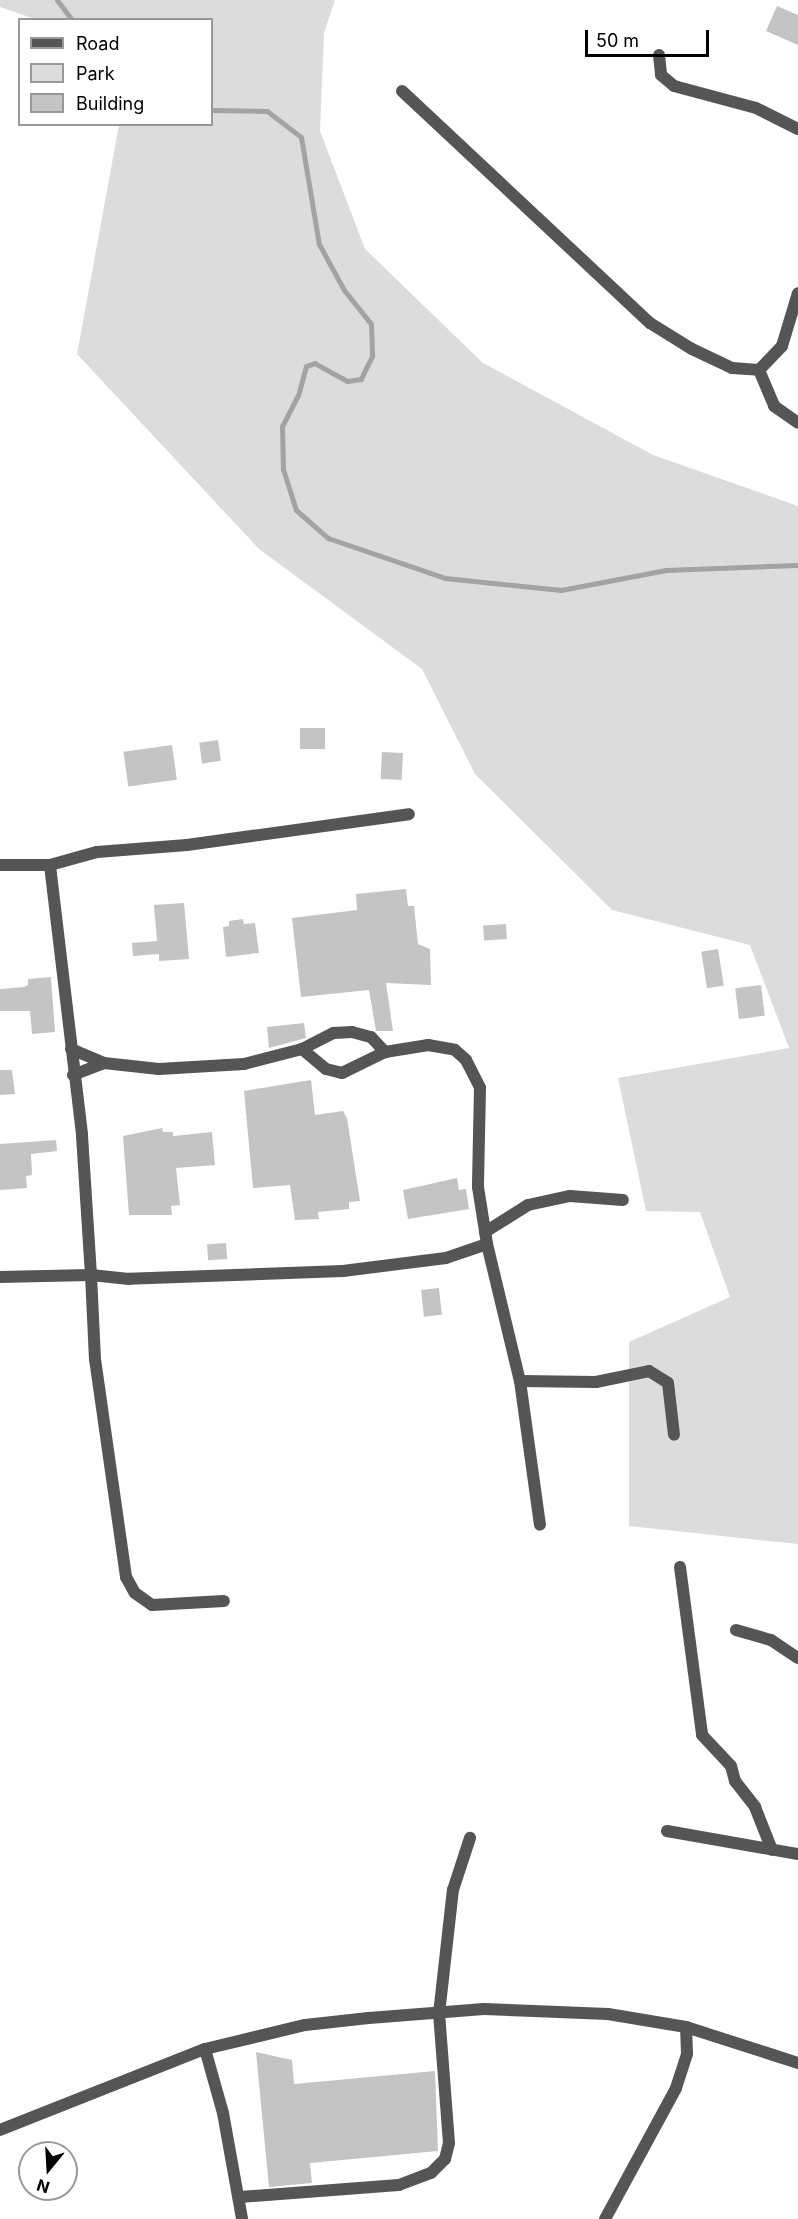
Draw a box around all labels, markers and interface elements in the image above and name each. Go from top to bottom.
legend [18,18,213,126]
scale bar [588,18,712,56]
text: 50 m [596,30,639,51]
text: Road [76,33,119,54]
text: Park [76,63,115,84]
text: Building [76,93,144,114]
north arrow [18,2141,78,2201]
text: N [34,2175,52,2198]

